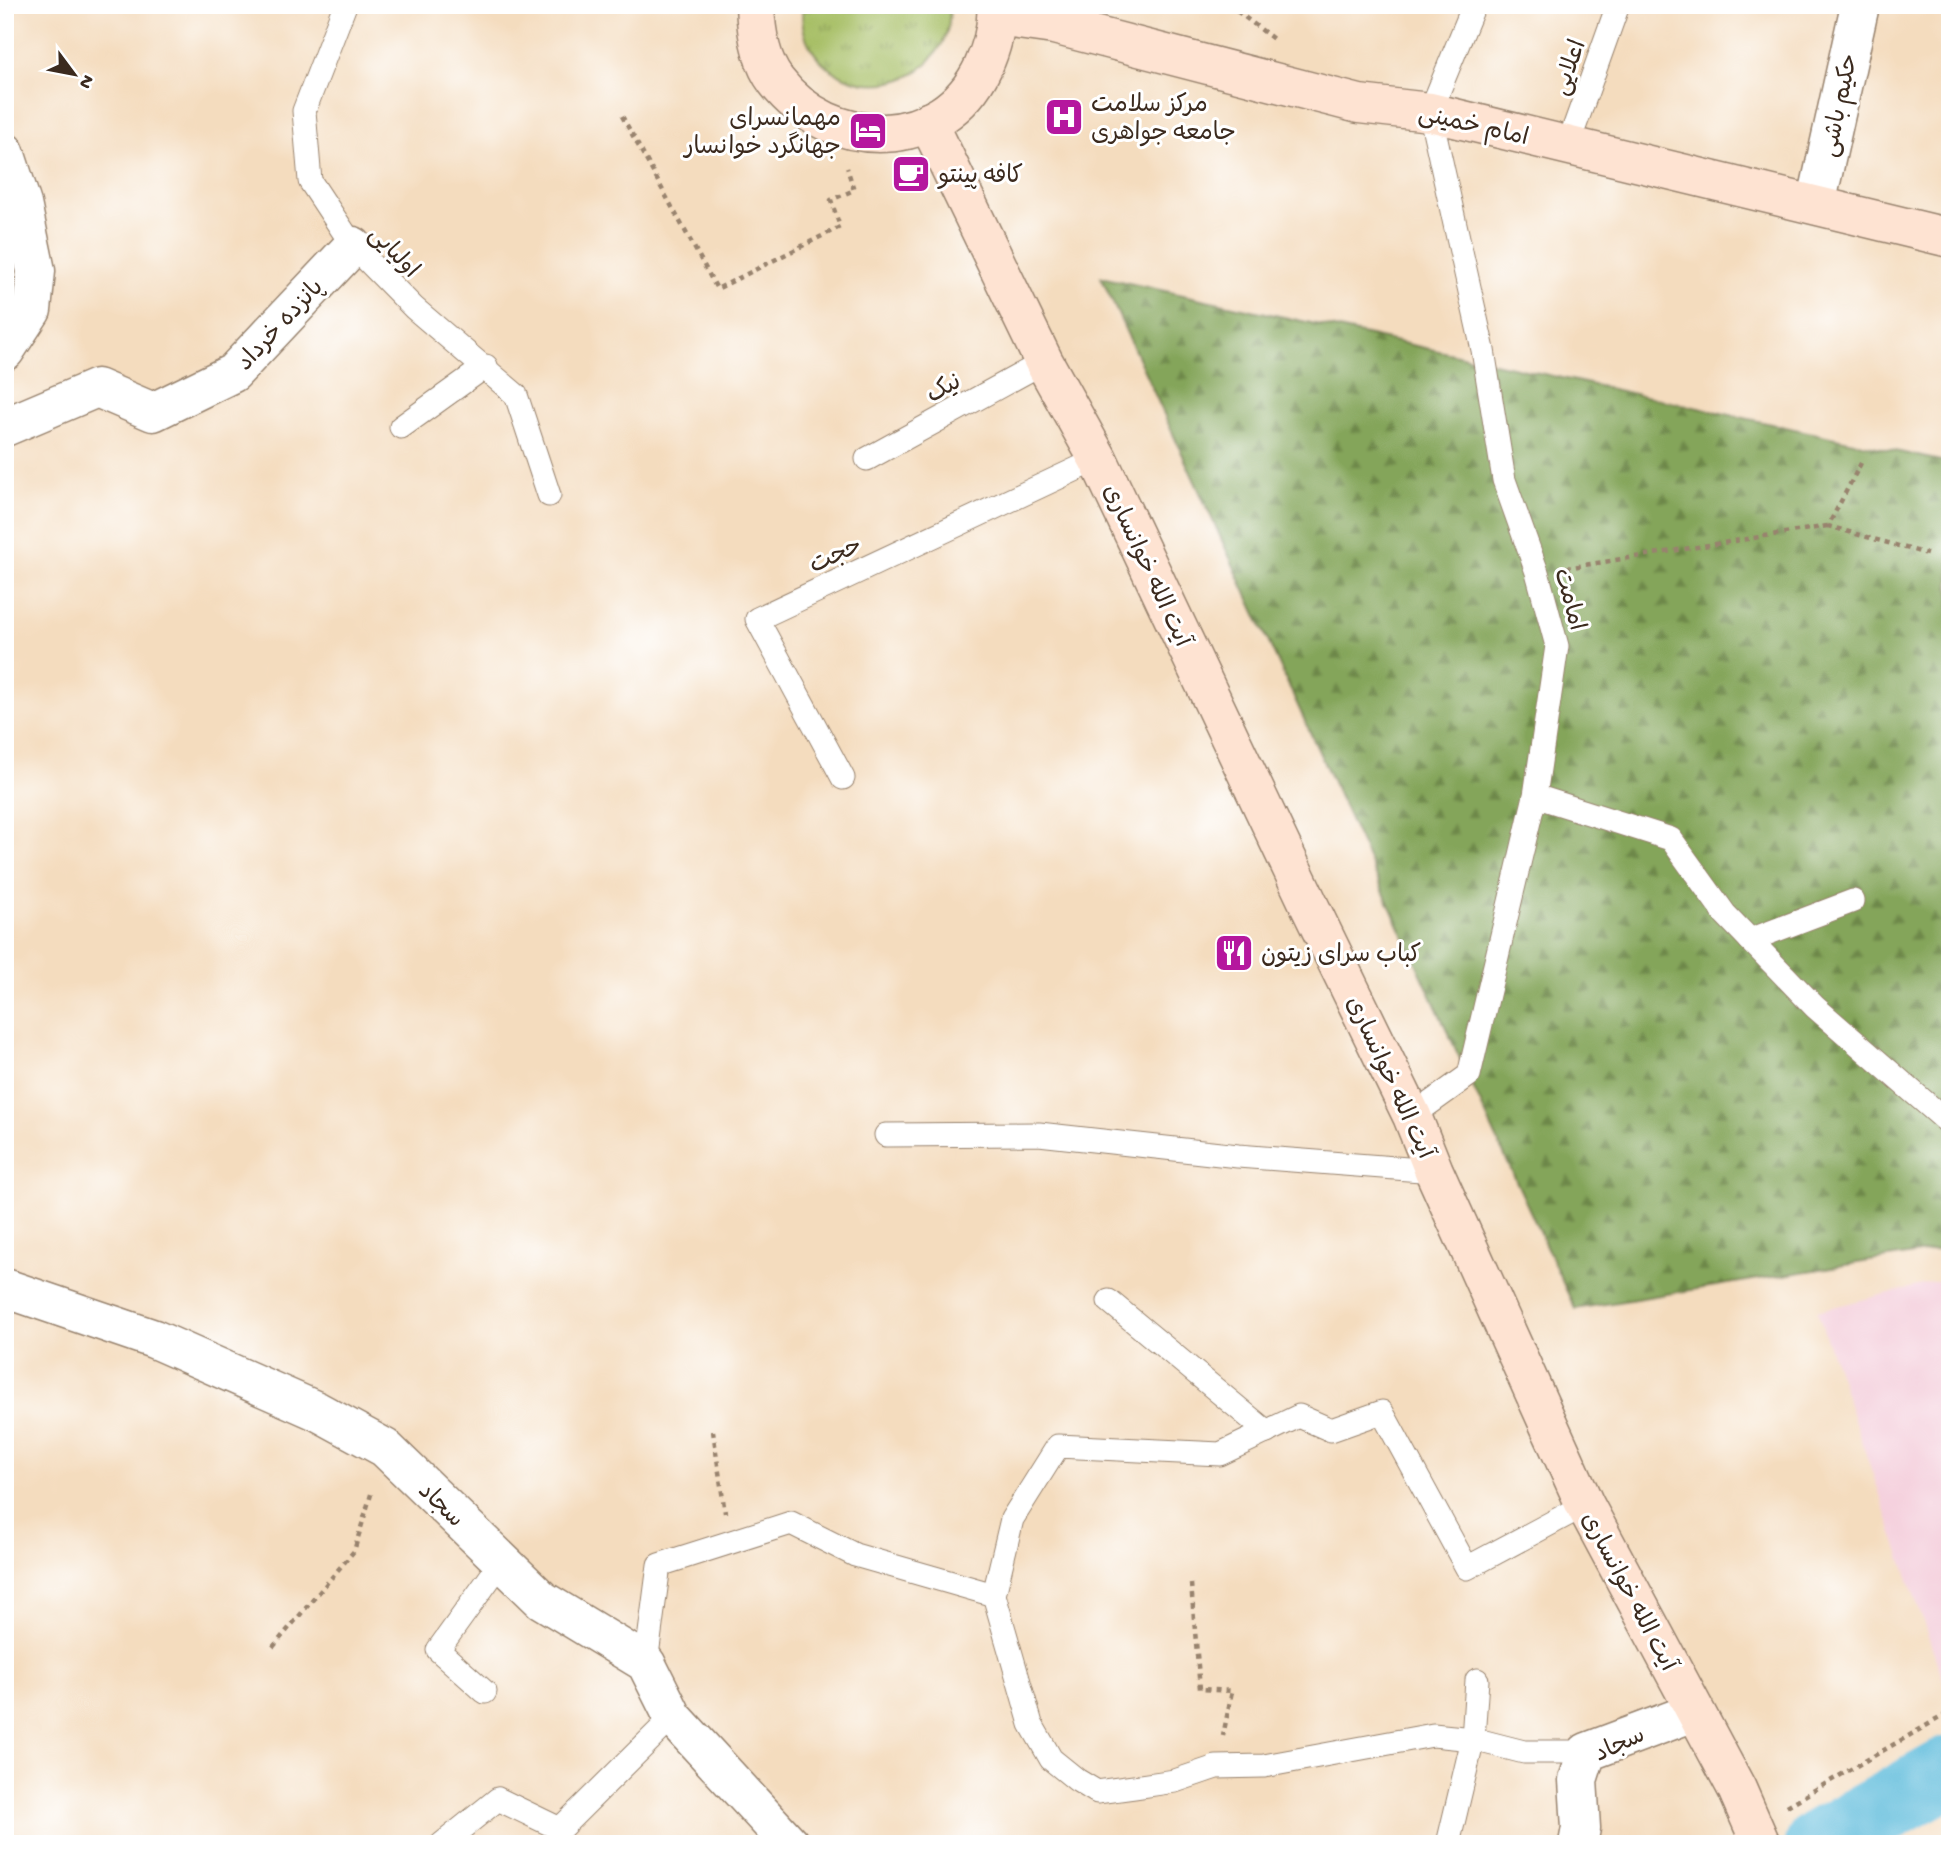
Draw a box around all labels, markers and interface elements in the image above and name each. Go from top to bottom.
street label: اعلایی [1548,36,1595,100]
north arrow [38,38,108,108]
street label: حکیم باشی [1816,51,1867,160]
text: N [72,70,98,93]
place label: مرکز سلامت جامعه جواهری [1091,92,1236,149]
hospital icon: مرکز سلامت جامعه جواهری [1043,96,1085,138]
street label: امام خمینی [1415,101,1531,154]
place label: مهمانسرای جهانگرد خوانسار [682,106,841,163]
hotel icon: مهمانسرای جهانگرد خوانسار [847,110,889,152]
cafe icon: کافه پینتو [890,153,932,195]
place label: کافه پینتو [937,163,1023,192]
street label: اولیایی [361,221,424,286]
street label: پانزده خرداد [232,274,331,378]
street label: نیک [922,369,967,411]
street label: آیت الله خوانساری [1094,480,1197,653]
street label: حجت [805,532,867,582]
street label: امامت [1545,565,1590,634]
restaurant icon: کباب سرای زیتون [1213,932,1255,974]
place label: کباب سرای زیتون [1261,942,1421,971]
street label: آیت الله خوانساری [1337,992,1440,1165]
street label: سجاد [411,1478,469,1535]
street label: آیت الله خوانساری [1573,1507,1683,1678]
street label: سجاد [1591,1722,1650,1770]

